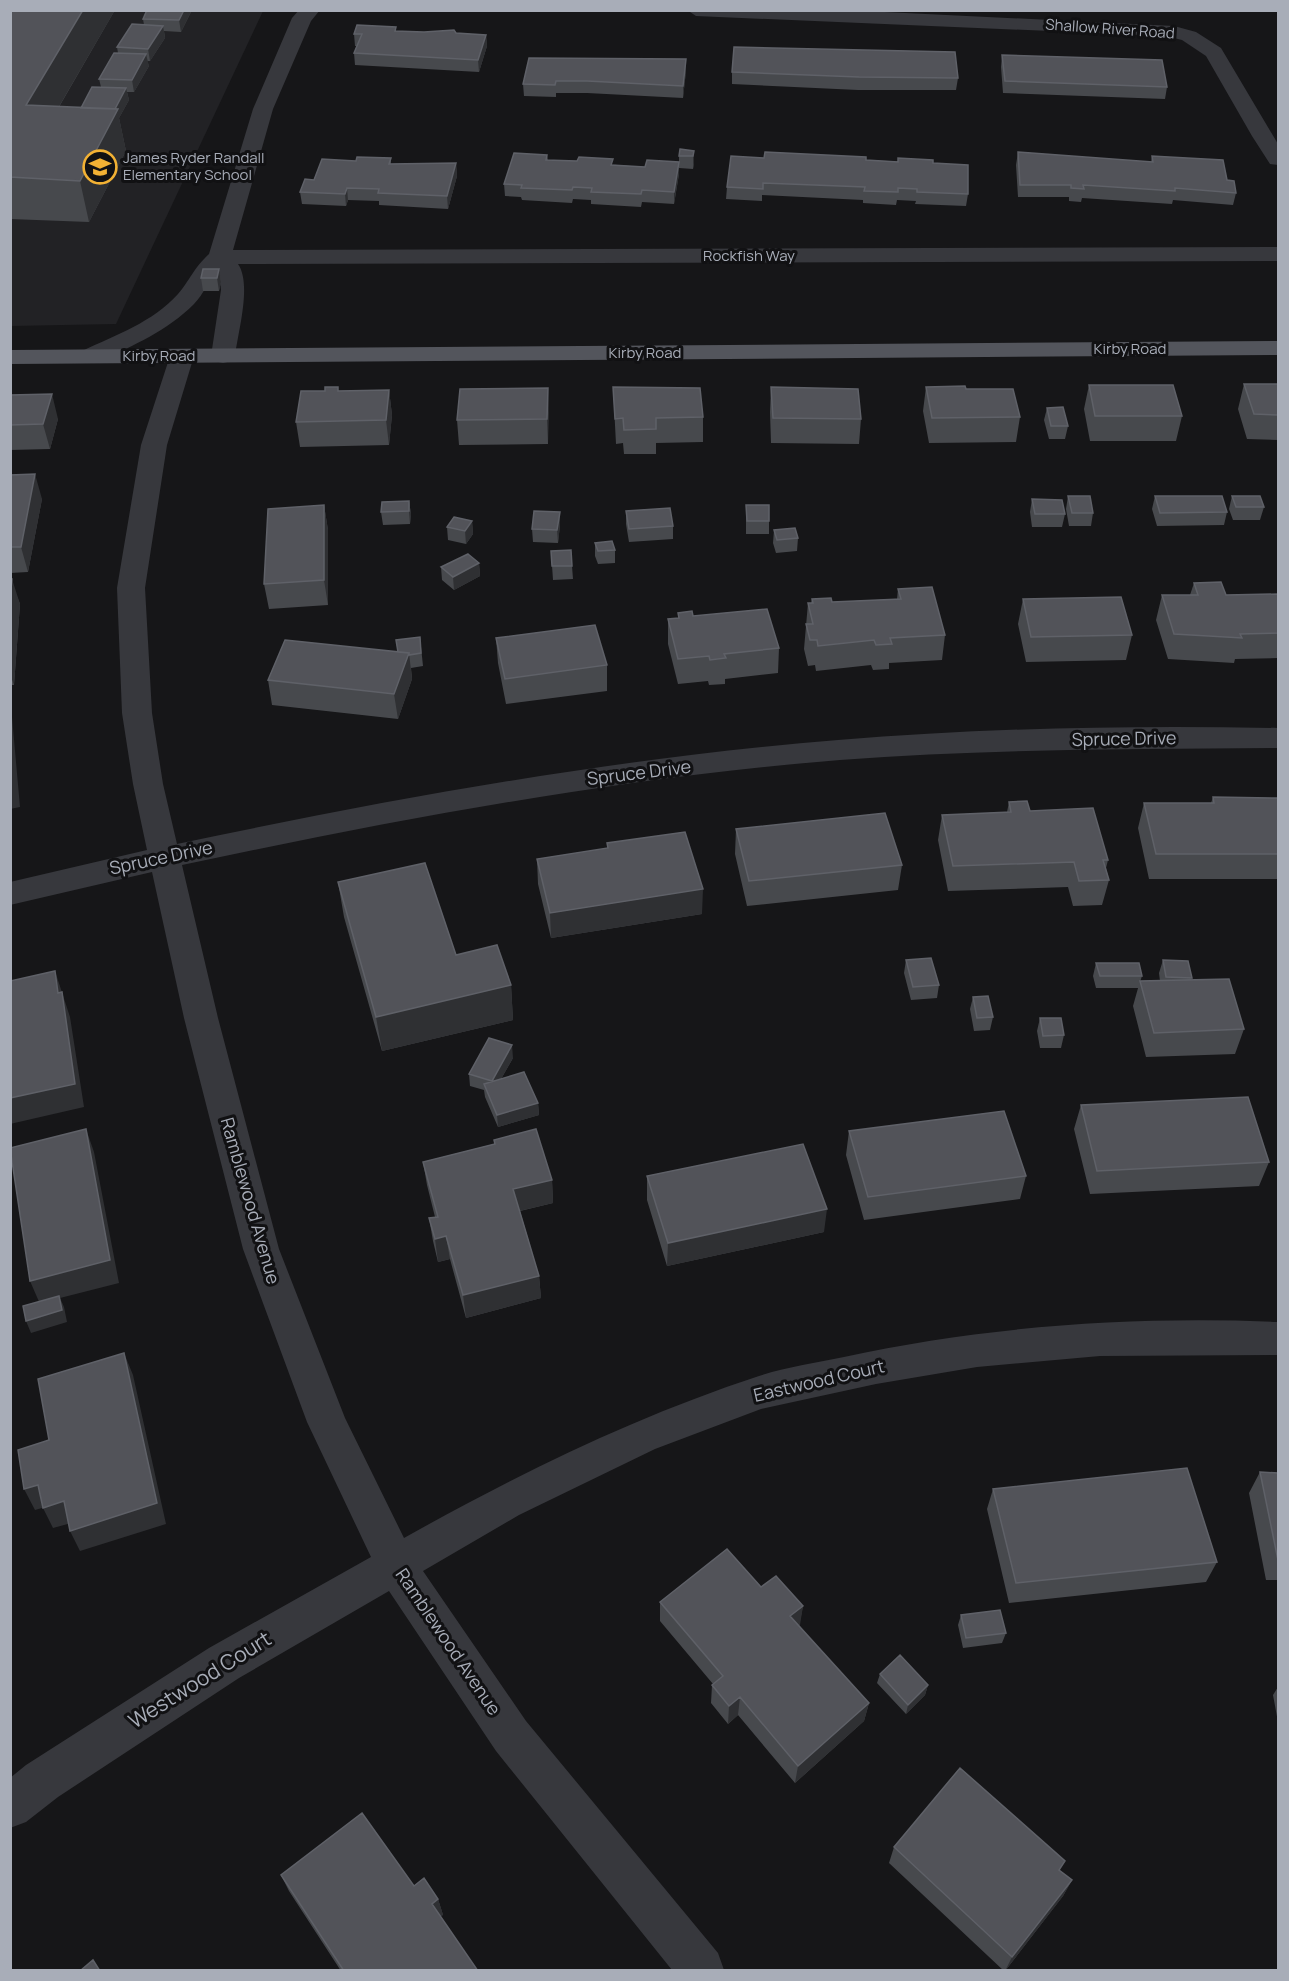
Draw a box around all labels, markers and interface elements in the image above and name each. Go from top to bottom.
street label: Shallow River Road [1045,14,1175,43]
place label: James Ryder Randall Elementary School [123,147,265,185]
school or university icon: James Ryder Randall Elementary School [82,149,118,185]
street label: Rockfish Way [703,245,795,266]
street label: Kirby Road [1094,338,1166,359]
street label: Kirby Road [609,342,681,363]
street label: Kirby Road [123,345,195,366]
street label: Spruce Drive [1071,725,1177,751]
street label: Spruce Drive [585,754,692,790]
street label: Spruce Drive [107,834,215,880]
street label: Ramblewood Avenue [216,1115,286,1287]
street label: Eastwood Court [751,1353,887,1407]
street label: Ramblewood Avenue [391,1563,507,1720]
street label: Westwood Court [123,1624,276,1734]

